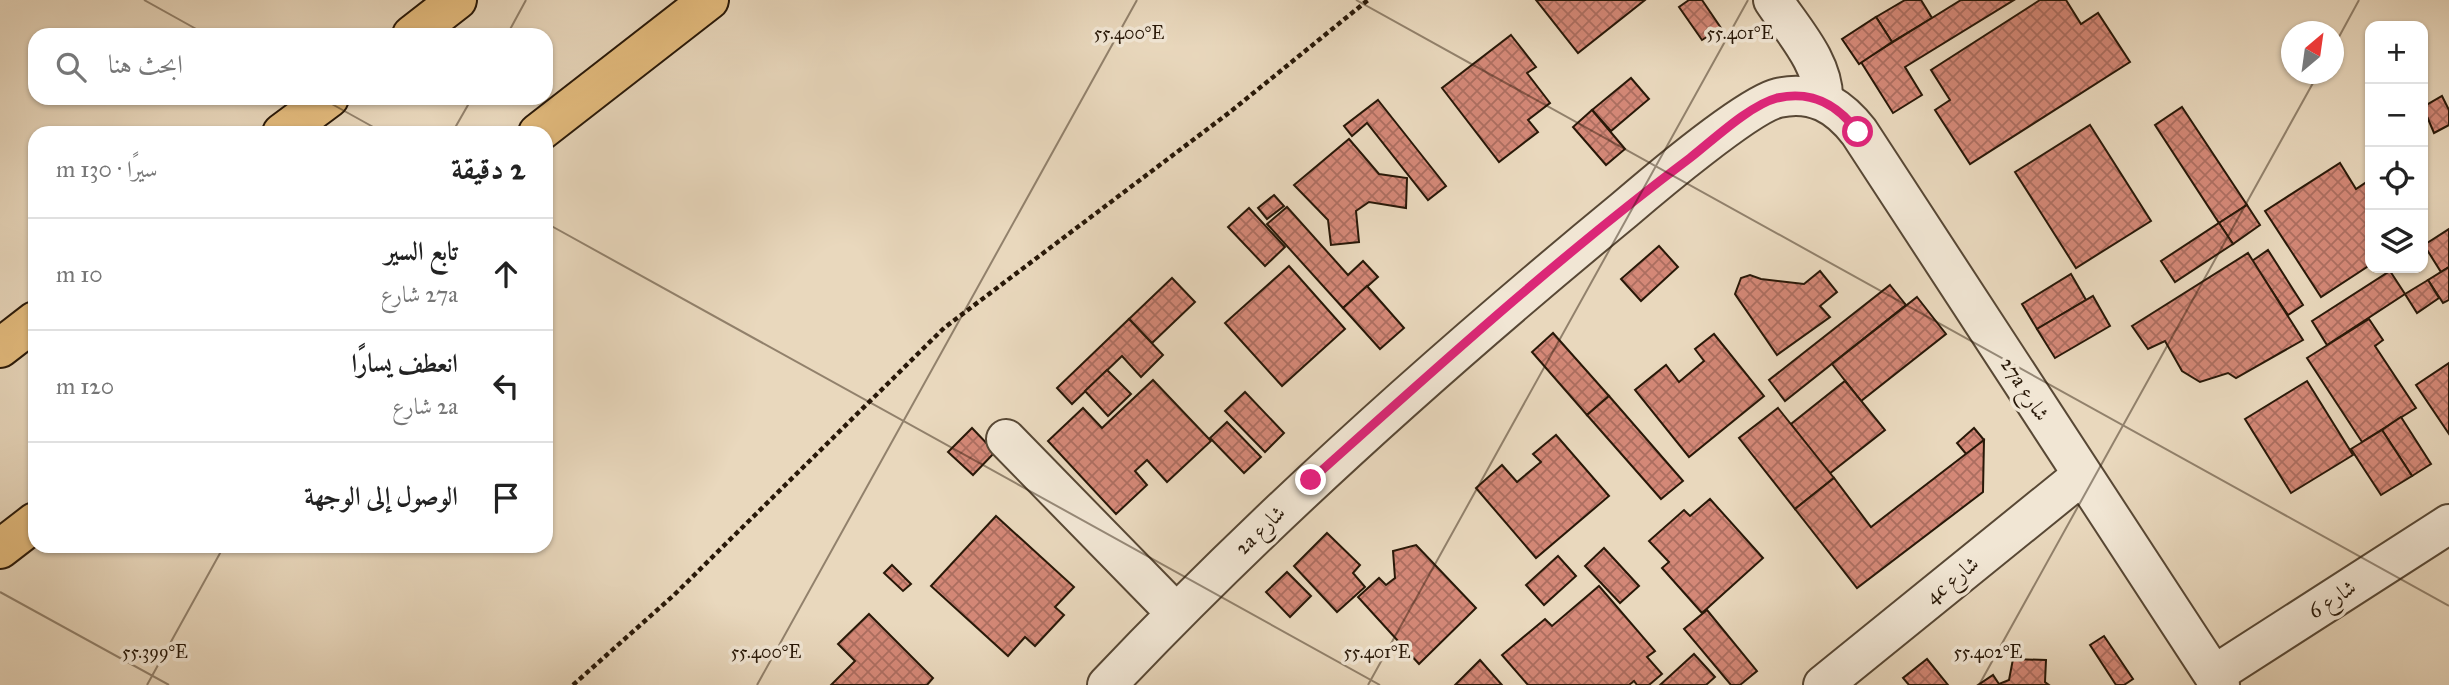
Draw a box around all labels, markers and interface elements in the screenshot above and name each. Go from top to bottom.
north arrow [2281,21,2344,84]
map controls [2365,21,2428,273]
button: + [2365,21,2428,84]
text: 55.400°E [1094,22,1164,44]
text: 55.401°E [1706,22,1774,44]
search box [28,28,553,105]
icon: search [52,48,90,86]
text: ابحث هنا [108,48,183,80]
button: − [2365,84,2428,147]
route start [1842,116,1873,147]
button: locate [2365,147,2428,210]
text: 2 دقيقة [451,151,525,187]
text: سيرًا · 130 m [56,155,158,183]
button: layers [2365,210,2428,273]
text: تابع السير [385,235,458,267]
icon: ahead [487,255,525,293]
text: 10 m [56,260,103,288]
text: 27a شارع [380,280,458,308]
text: انعطف يسارًا [351,347,458,379]
street label: 27a شارع [1991,352,2055,429]
icon: left [487,367,525,405]
text: 120 m [56,372,114,400]
text: 2a شارع [392,392,458,420]
route end [1295,464,1326,495]
icon: arrive [487,479,525,517]
text: الوصول إلى الوجهة [304,480,458,512]
street label: 2a شارع [1229,500,1294,564]
street label: 4c شارع [1920,551,1987,613]
street label: شارع 6 [2303,574,2364,628]
text: 55.399°E [122,641,188,663]
text: 55.400°E [731,641,801,663]
text: 55.401°E [1343,641,1411,663]
text: 55.402°E [1954,641,2023,663]

